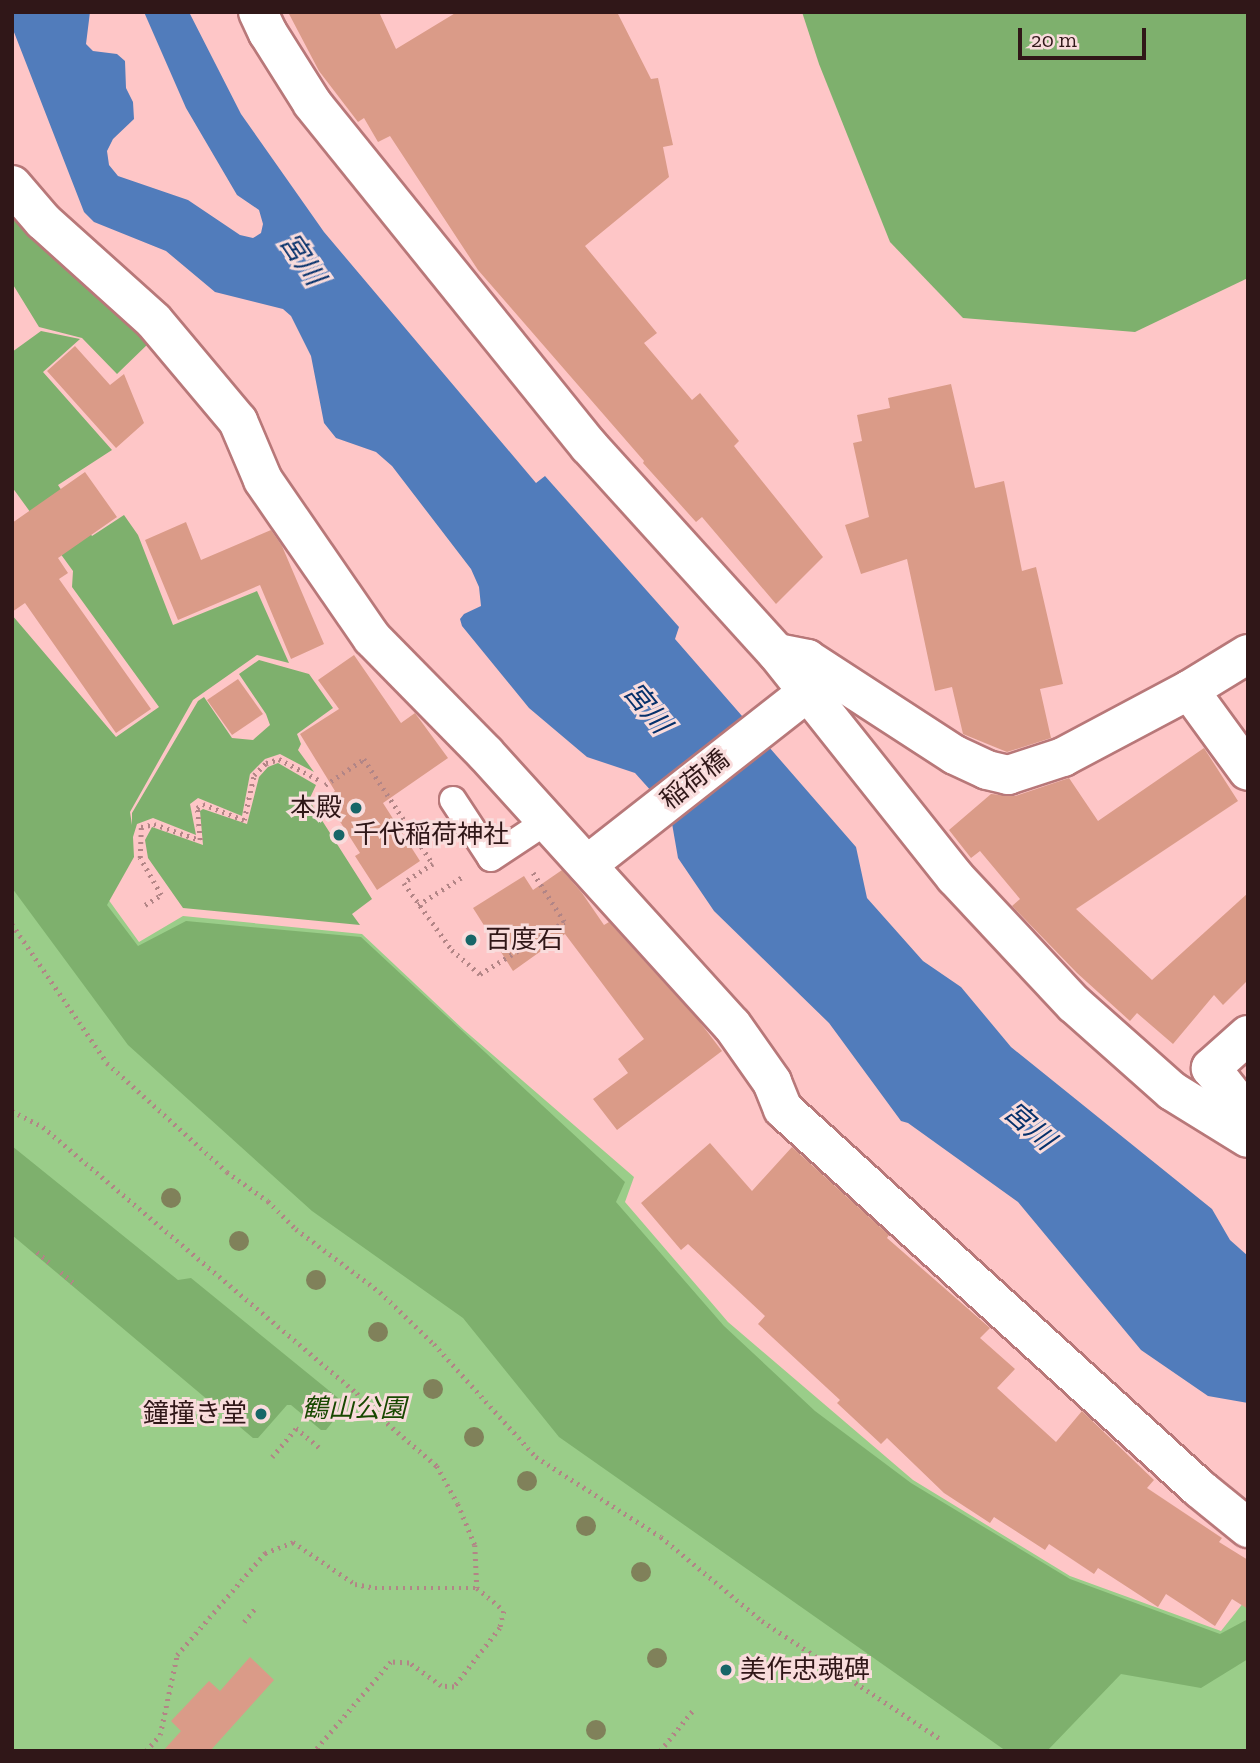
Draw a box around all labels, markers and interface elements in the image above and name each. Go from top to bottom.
scale bar [1022,14,1150,58]
text: 20 m [1031,27,1077,52]
water label: 宮川 [272,226,332,292]
water label: 宮川 [616,676,678,740]
street label: 稲荷橋 [655,744,735,816]
place label: 本殿 [290,792,342,824]
marker: 本殿 [348,800,364,816]
place label: 千代稲荷神社 [353,819,509,851]
marker: 千代稲荷神社 [331,827,347,843]
place label: 百度石 [485,924,563,956]
marker: 百度石 [463,932,479,948]
water label: 宮川 [997,1095,1061,1157]
park label: 鶴山公園 [302,1393,406,1425]
place label: 鐘撞き堂 [143,1398,247,1430]
marker: 鐘撞き堂 [253,1406,269,1422]
place label: 美作忠魂碑 [740,1654,870,1686]
marker: 美作忠魂碑 [718,1662,734,1678]

